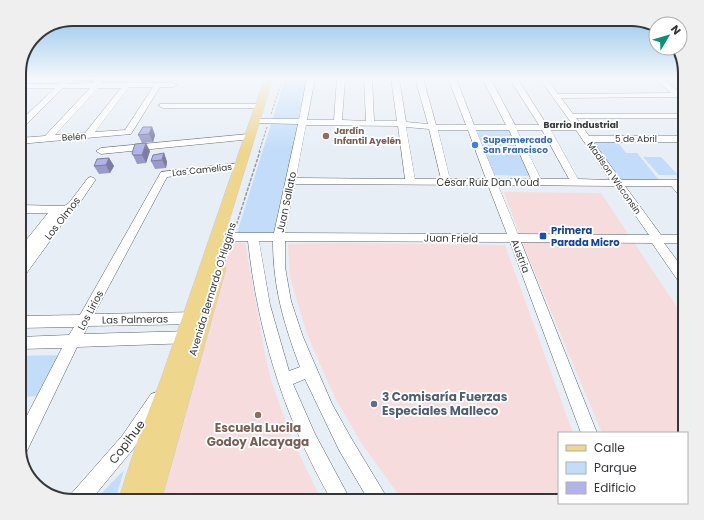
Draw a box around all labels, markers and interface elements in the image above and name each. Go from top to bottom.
north arrow [648,16,688,56]
text: N [667,22,685,38]
district label: Barrio Industrial [544,119,619,131]
place label: Jardín Infantil Ayelén [334,125,401,147]
street label: Belén [61,130,87,144]
marker: Jardín Infantil Ayelén [321,131,331,141]
street label: 5 de Abril [615,133,657,145]
place label: Supermercado San Francisco [483,134,553,156]
street label: Madison Wisconsin [584,139,644,217]
marker: Supermercado San Francisco [470,140,480,150]
street label: Las Camelias [171,161,233,179]
street label: Juan Sallato [273,170,300,234]
street label: César Ruiz Dan Youd [437,175,539,190]
street label: Los Olmos [41,194,84,243]
street label: Avenida Bernardo O'Higgins [185,221,240,358]
place label: Primera Parada Micro [551,223,620,250]
street label: Juan Frield [424,231,478,246]
marker: Primera Parada Micro [538,231,548,241]
street label: Austria [507,237,534,275]
street label: Los Lirios [74,288,107,333]
street label: Las Palmeras [102,311,168,328]
place label: 3 Comisaría Fuerzas Especiales Malleco [382,388,508,419]
marker: 3 Comisaría Fuerzas Especiales Malleco [369,399,379,409]
marker: Escuela Lucila Godoy Alcayaga [253,410,263,420]
street label: Copihue [105,416,149,467]
place label: Escuela Lucila Godoy Alcayaga [207,419,309,450]
legend [558,432,688,504]
text: Calle [594,439,625,456]
text: Parque [594,459,637,476]
text: Edificio [594,479,636,496]

